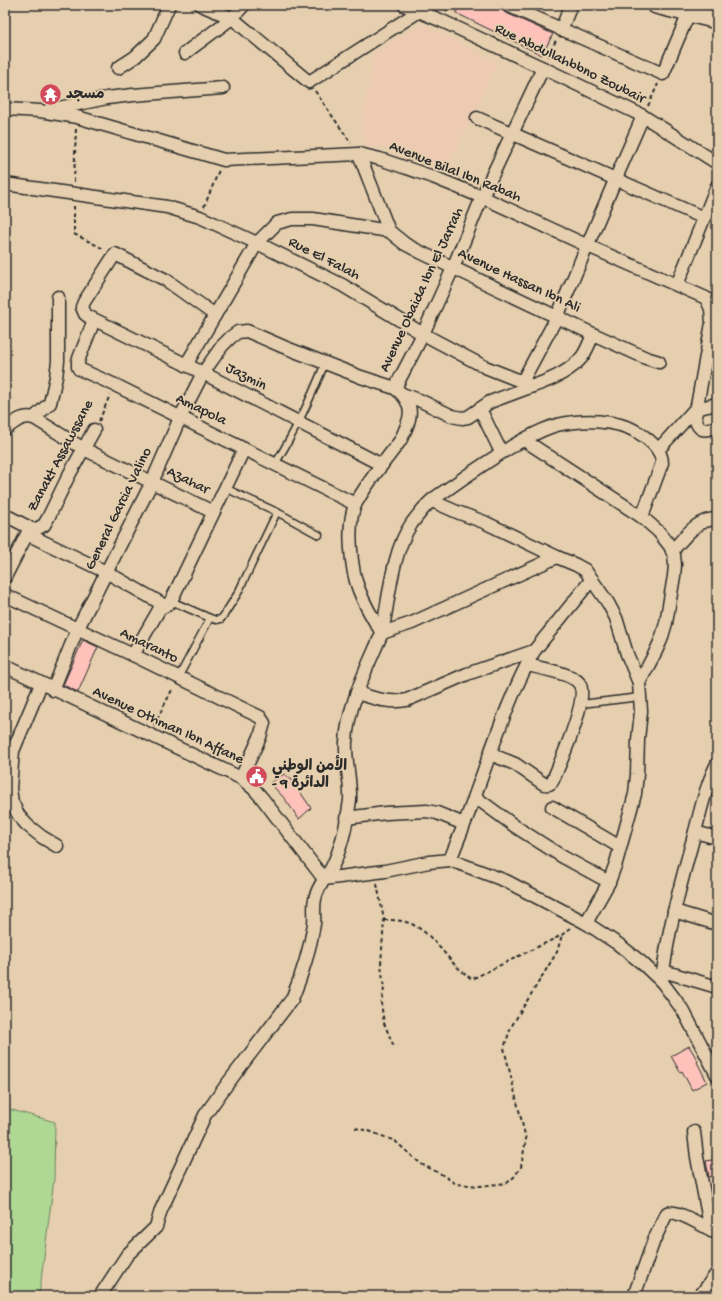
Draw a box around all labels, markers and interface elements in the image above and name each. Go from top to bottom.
street label: Rue Abdullahbbno Zoubair [492,20,650,109]
temple icon: مسجد [38,82,64,108]
place label: مسجد [66,86,104,104]
street label: Avenue Bilal Ibn Rabah [386,137,524,207]
street label: Avenue Obaida Ibn El Jarrah [376,205,468,375]
street label: Rue El Falah [285,233,363,285]
street label: Avenue Hassan Ibn Ali [455,245,583,317]
street label: Jazmin [222,359,270,395]
street label: Amapola [173,390,230,430]
street label: Zanakt Assawssane [24,397,98,515]
street label: General Garcia Valino [82,445,157,573]
street label: Azahar [164,463,214,500]
street label: Amaranto [117,624,181,668]
street label: Avenue Othman Ibn Affane [89,683,247,769]
place label: الأمن الوطني - الدائرة 9 [272,754,347,793]
public building icon: الأمن الوطني - الدائرة 9 [244,763,270,789]

